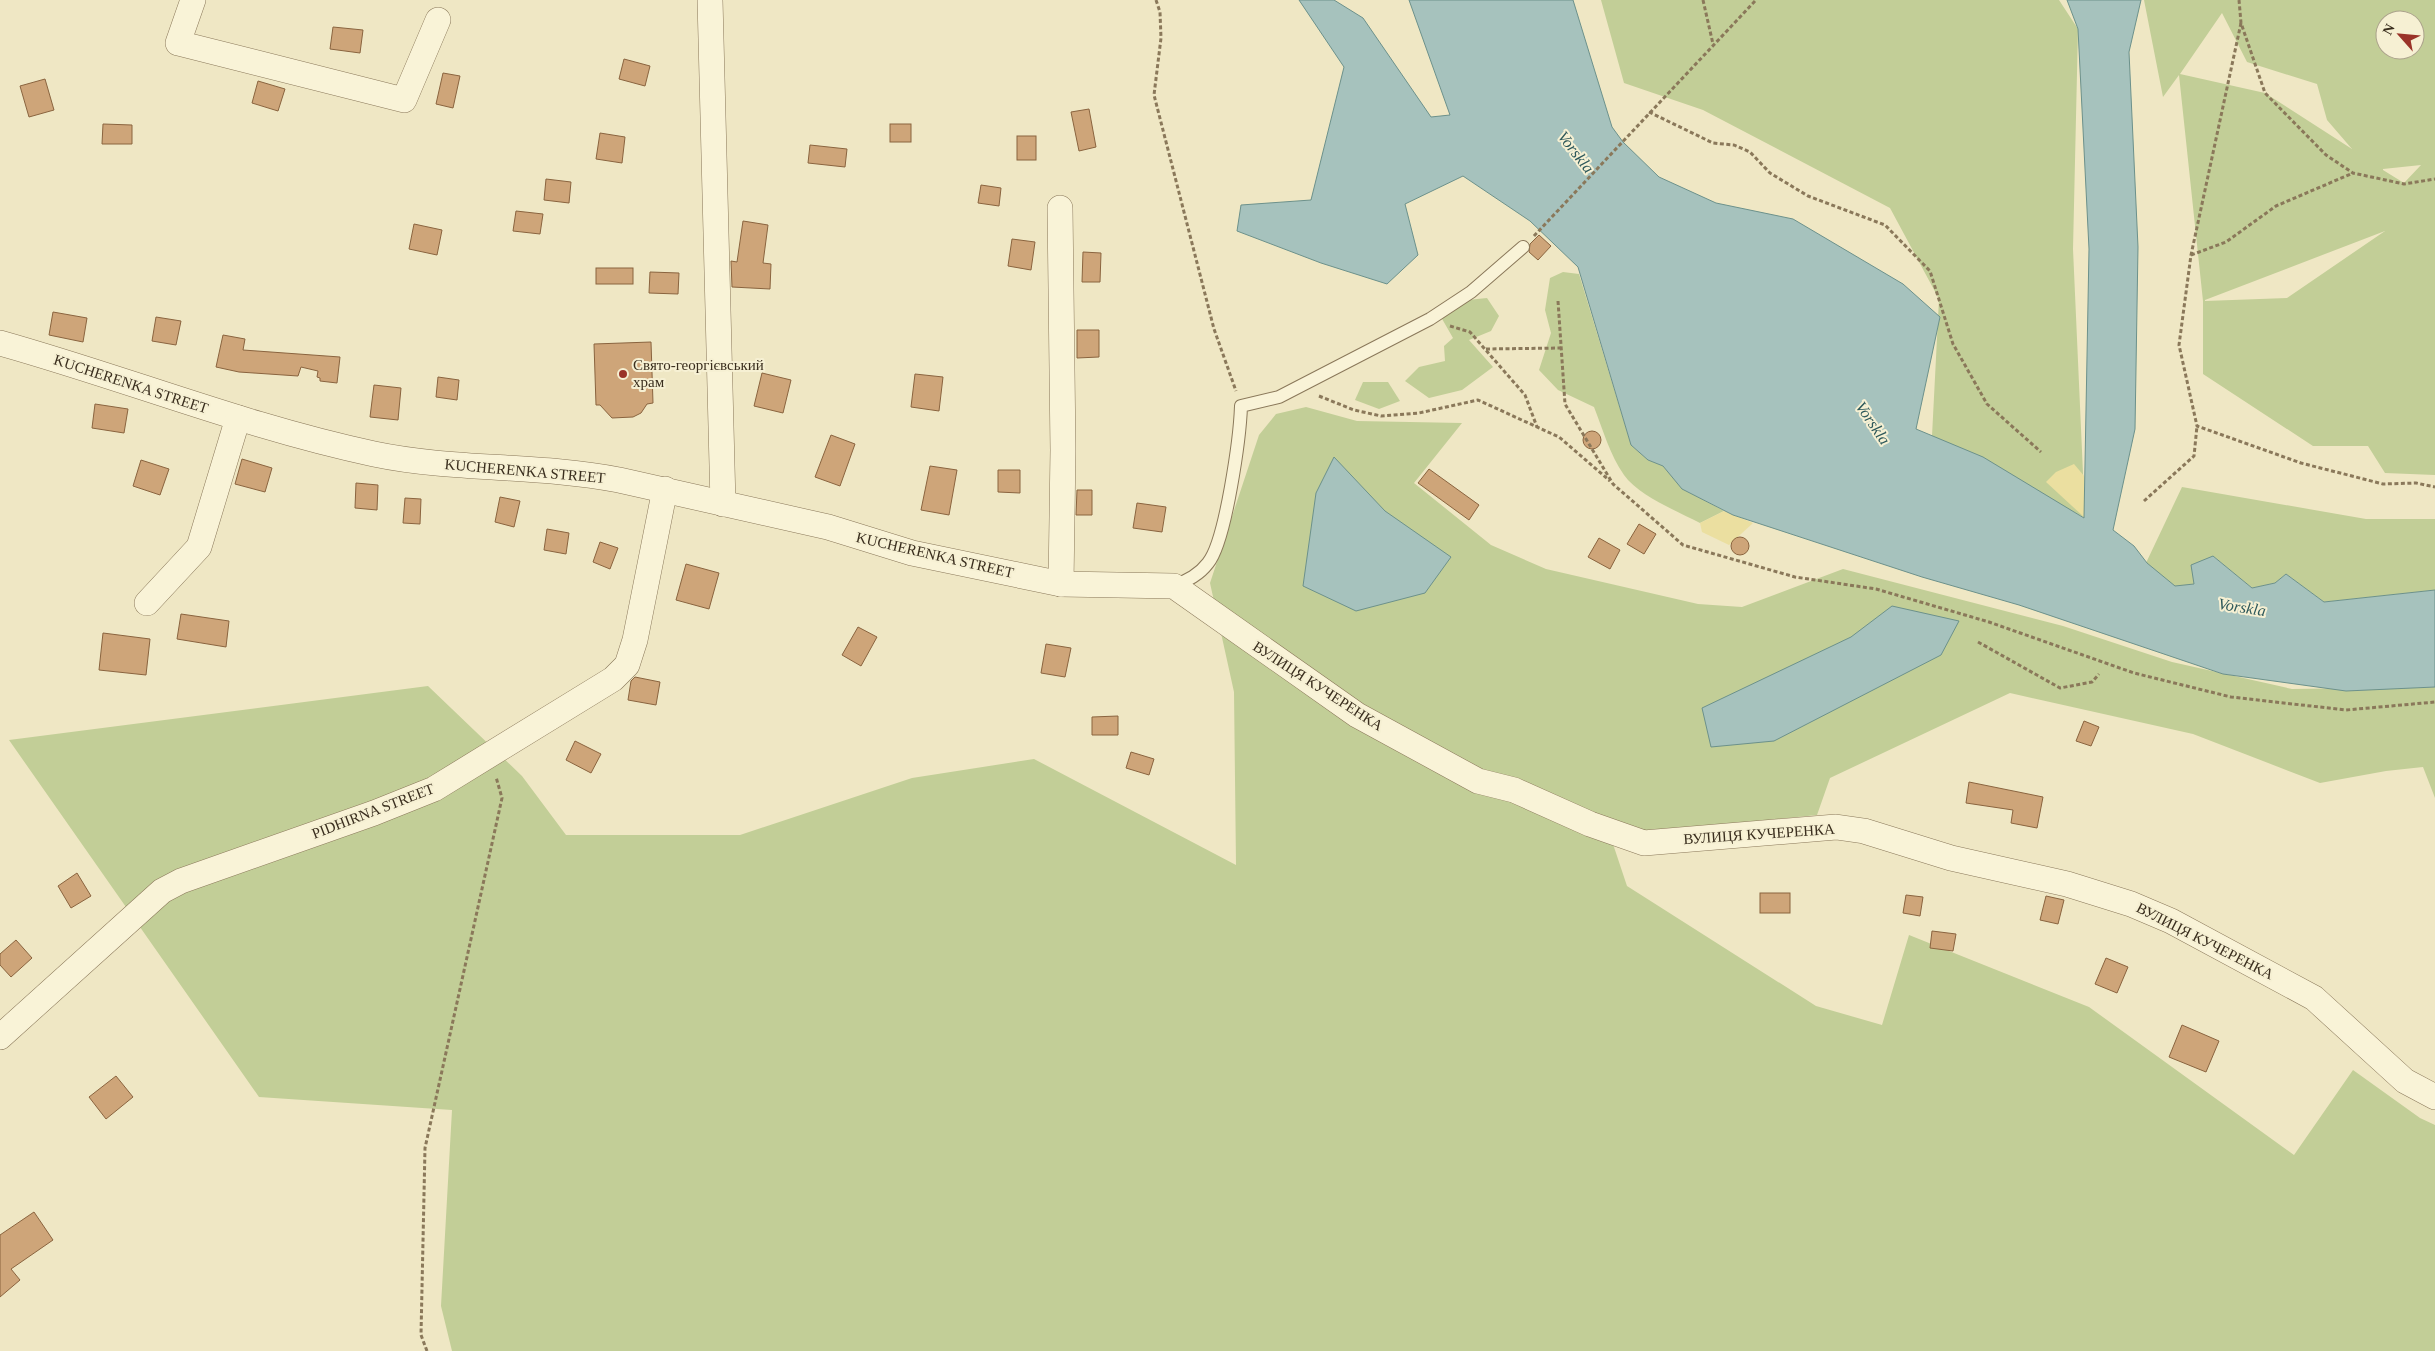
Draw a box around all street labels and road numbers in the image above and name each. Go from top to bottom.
street label: KUCHERENKA STREET [52,351,210,417]
street label: KUCHERENKA STREET [444,456,606,486]
street label: KUCHERENKA STREET [855,529,1015,581]
street label: ВУЛИЦЯ КУЧЕРЕНКА [1250,638,1386,734]
street label: PIDHIRNA STREET [310,780,436,842]
street label: ВУЛИЦЯ КУЧЕРЕНКА [1683,821,1835,847]
street label: ВУЛИЦЯ КУЧЕРЕНКА [2134,899,2276,983]

